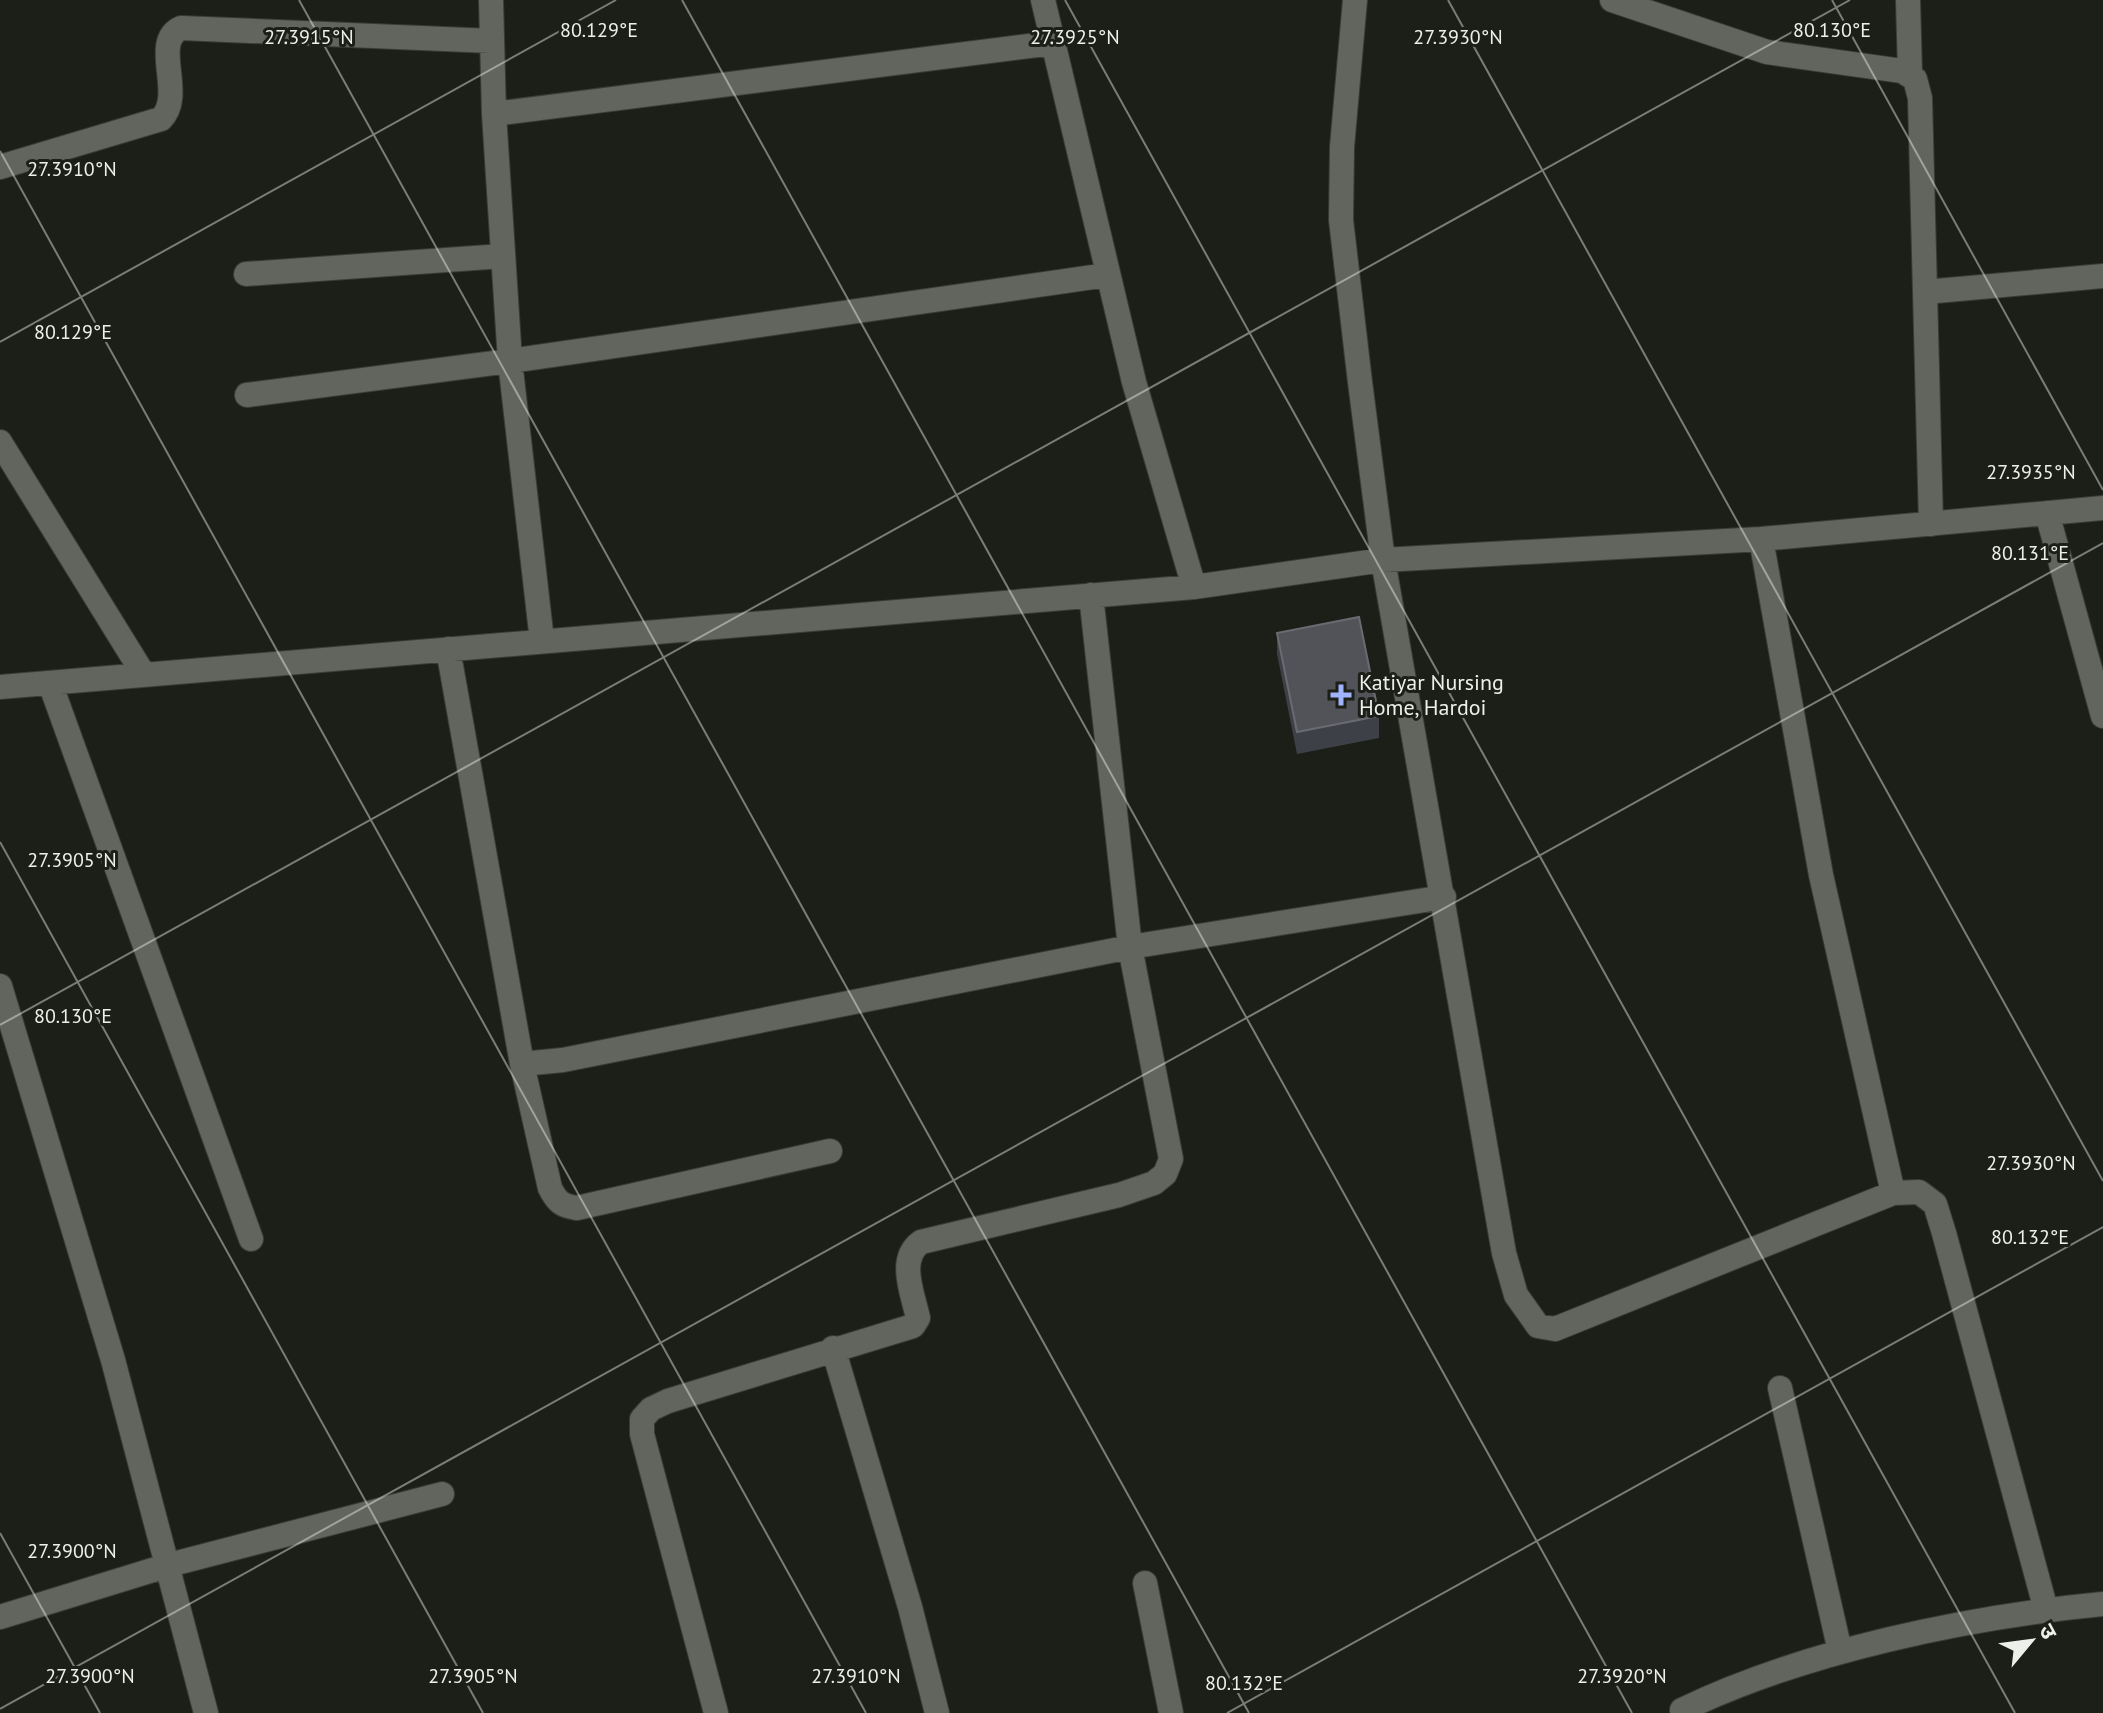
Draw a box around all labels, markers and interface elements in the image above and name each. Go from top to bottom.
text: 80.129°E [560,17,638,43]
text: 80.130°E [1793,17,1871,43]
text: 27.3915°N [264,24,354,50]
text: 27.3925°N [1030,24,1120,50]
text: 27.3930°N [1413,24,1503,50]
text: 27.3910°N [27,156,117,182]
text: 80.129°E [34,319,112,345]
text: 27.3935°N [1986,459,2076,485]
text: 80.131°E [1991,540,2069,566]
place label: Katiyar Nursing Home, Hardoi [1359,668,1504,721]
marker: Katiyar Nursing Home, Hardoi [1330,684,1352,706]
text: 27.3905°N [27,847,117,873]
text: 80.130°E [34,1003,112,1029]
text: 27.3930°N [1986,1150,2076,1176]
text: 80.132°E [1991,1224,2069,1250]
text: 27.3900°N [27,1538,117,1564]
north arrow [1991,1601,2071,1681]
text: उ [2033,1619,2064,1645]
text: 27.3900°N [45,1663,135,1689]
text: 27.3905°N [428,1663,518,1689]
text: 27.3910°N [811,1663,901,1689]
text: 27.3920°N [1577,1663,1667,1689]
text: 80.132°E [1205,1670,1283,1696]

